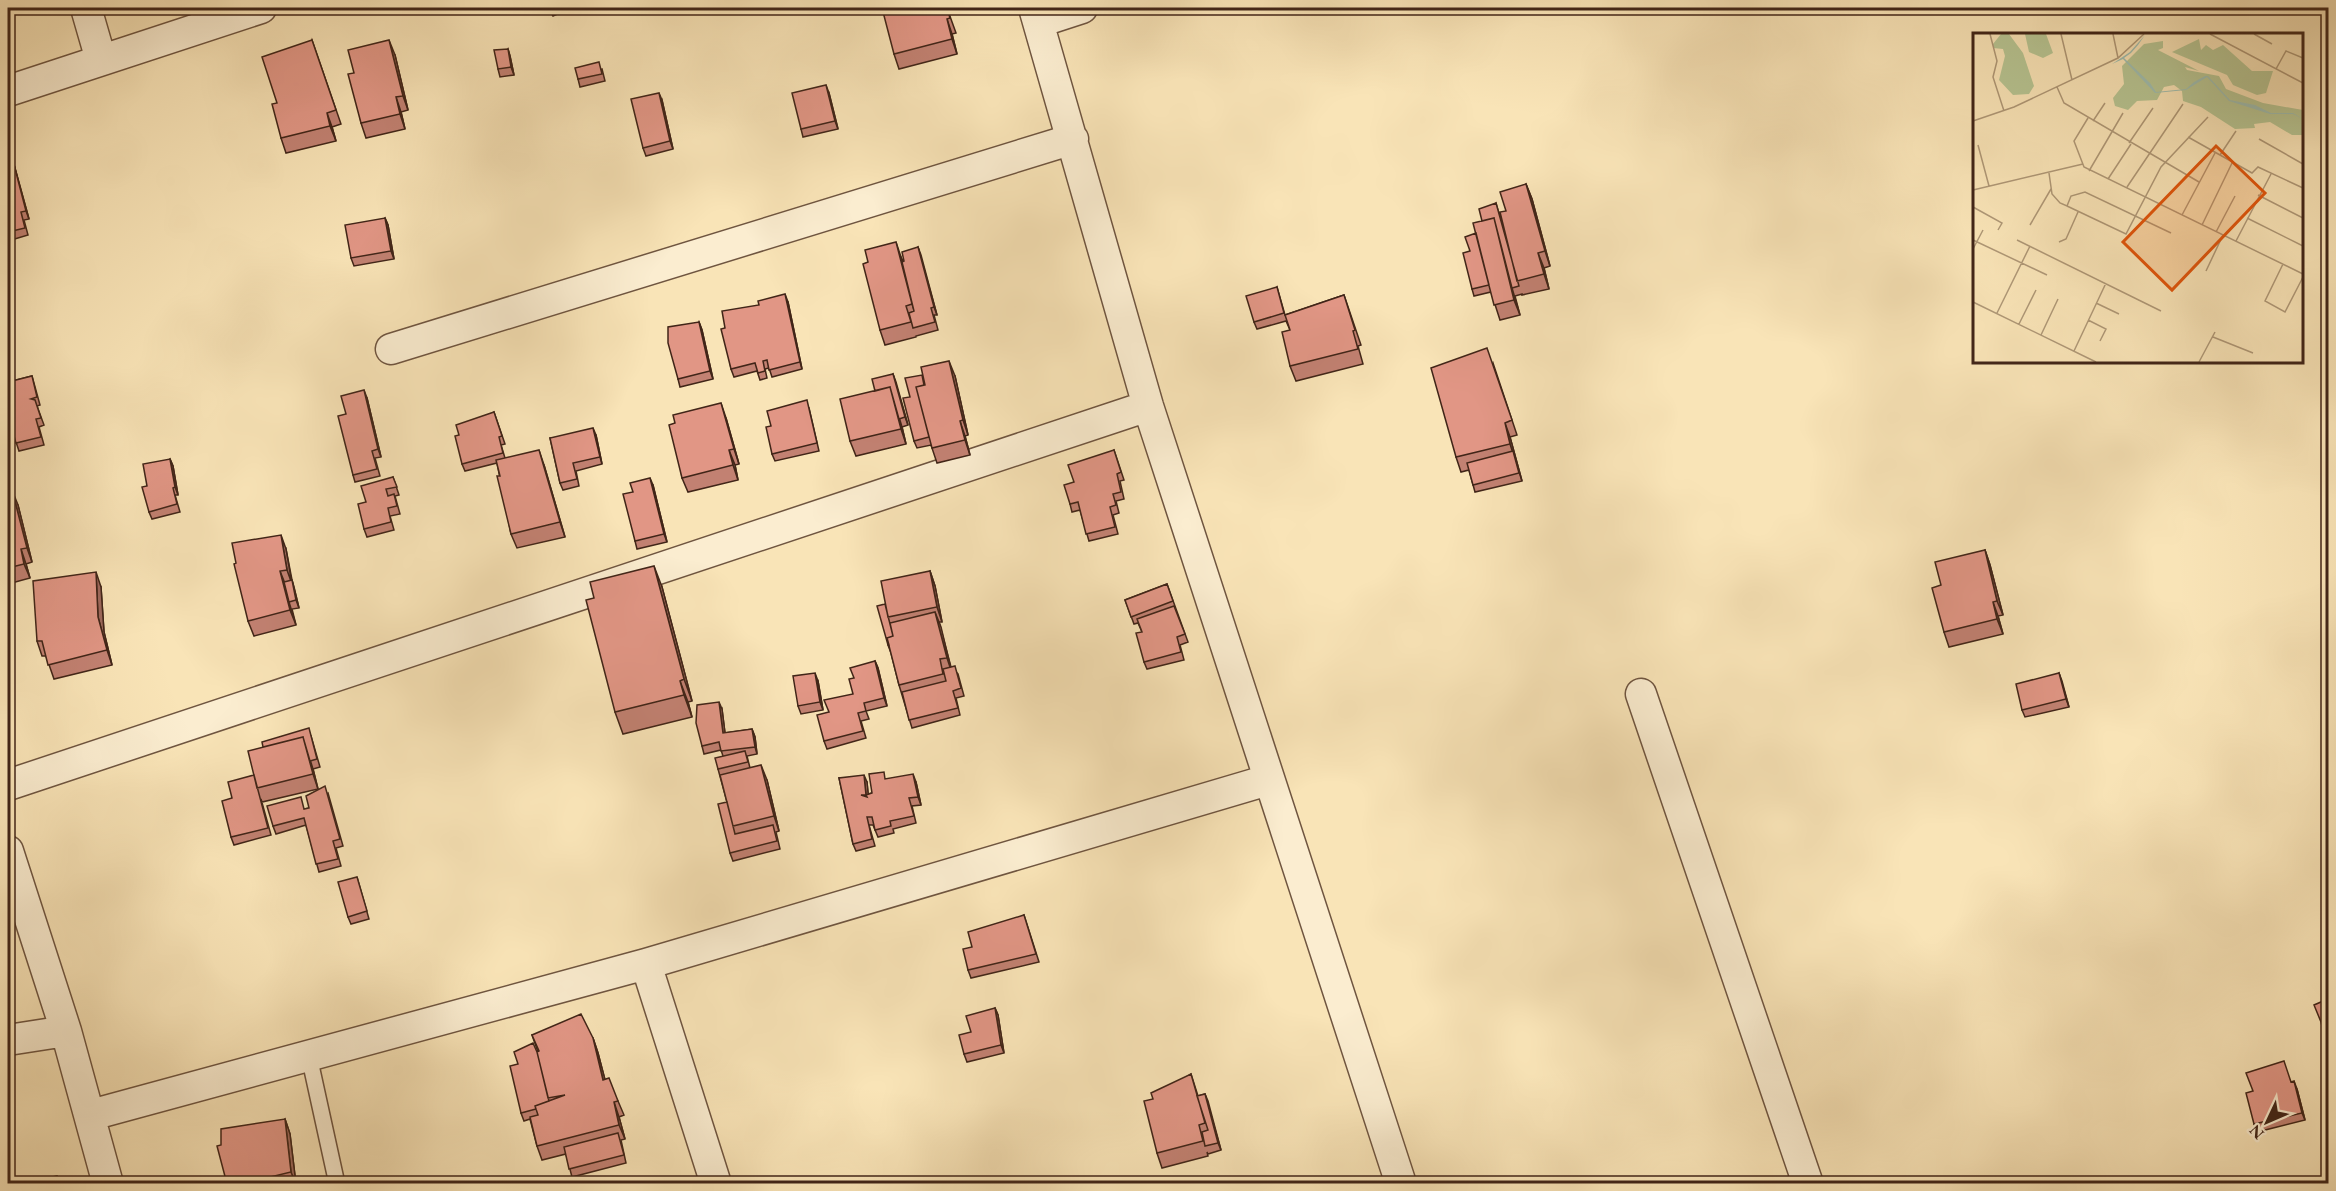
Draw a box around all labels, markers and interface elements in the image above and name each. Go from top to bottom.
inset map [1973,33,2303,363]
north arrow [2237,1092,2297,1152]
text: N [2244,1120,2269,1144]

